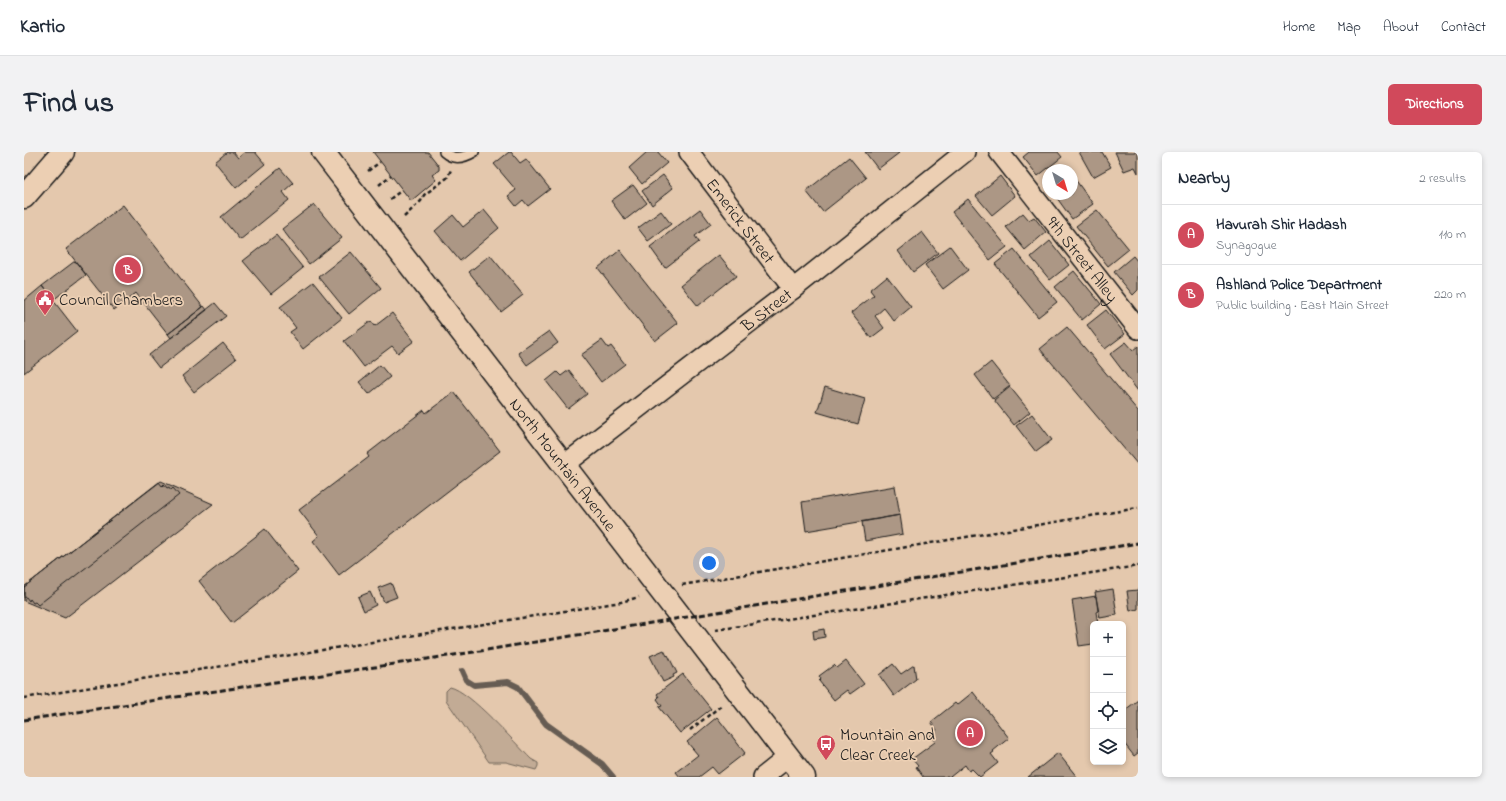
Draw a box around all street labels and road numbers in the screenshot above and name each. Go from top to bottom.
street label: Emerick Street [699,173,781,270]
street label: 9th Street Alley [1040,211,1124,309]
street label: B Street [735,283,798,339]
street label: North Mountain Avenue [503,393,622,537]

